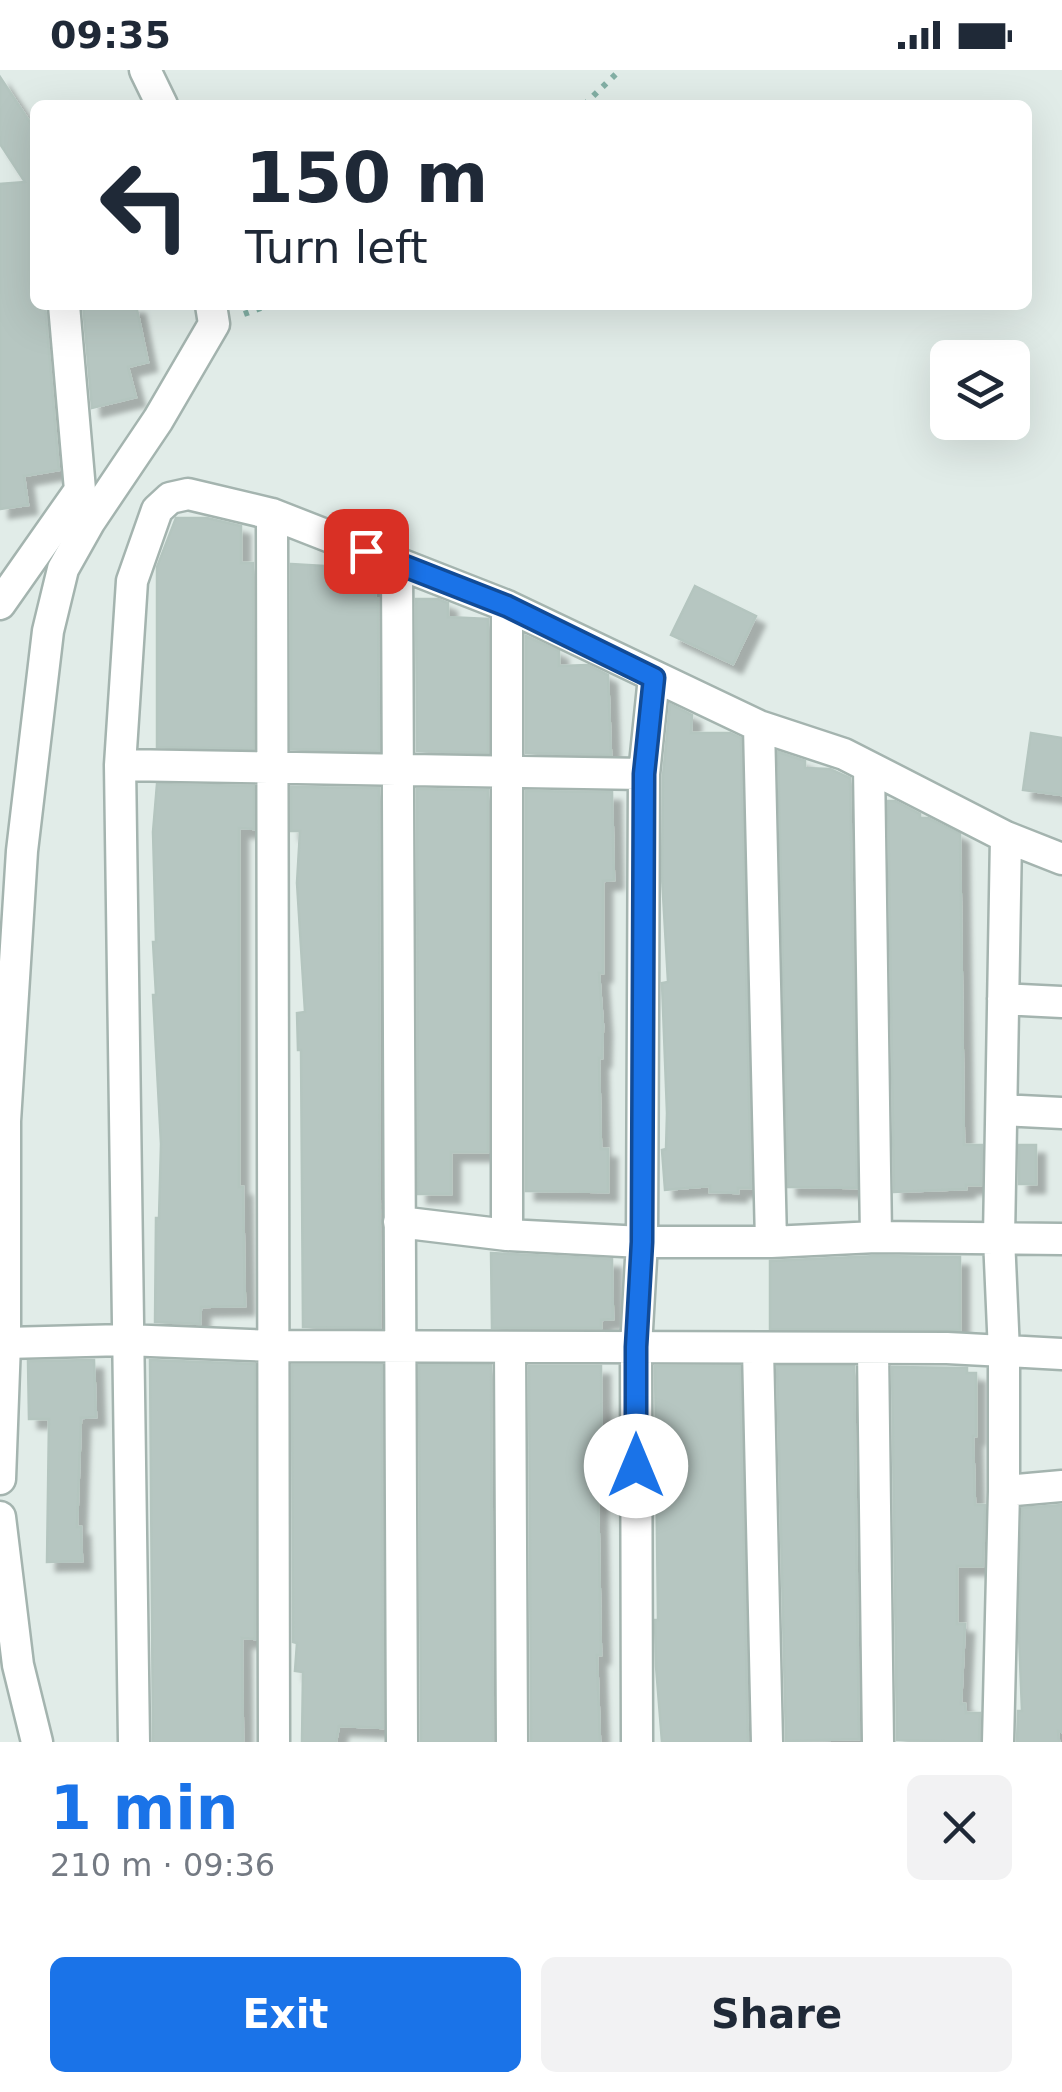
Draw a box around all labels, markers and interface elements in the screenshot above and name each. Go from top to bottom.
text: 09:35 [50,13,171,57]
text: 150 m [245,137,488,219]
icon: left [80,140,210,270]
text: Turn left [245,221,428,274]
map controls [930,340,1030,440]
button: layers [930,340,1030,440]
pin [324,509,409,594]
icon: arrive [339,524,394,579]
position arrow [584,1414,688,1518]
text: 1 min [50,1773,238,1843]
button: close [907,1775,1012,1880]
text: 210 m · 09:36 [50,1846,275,1884]
button: Exit [50,1957,521,2072]
button: Share [541,1957,1012,2072]

